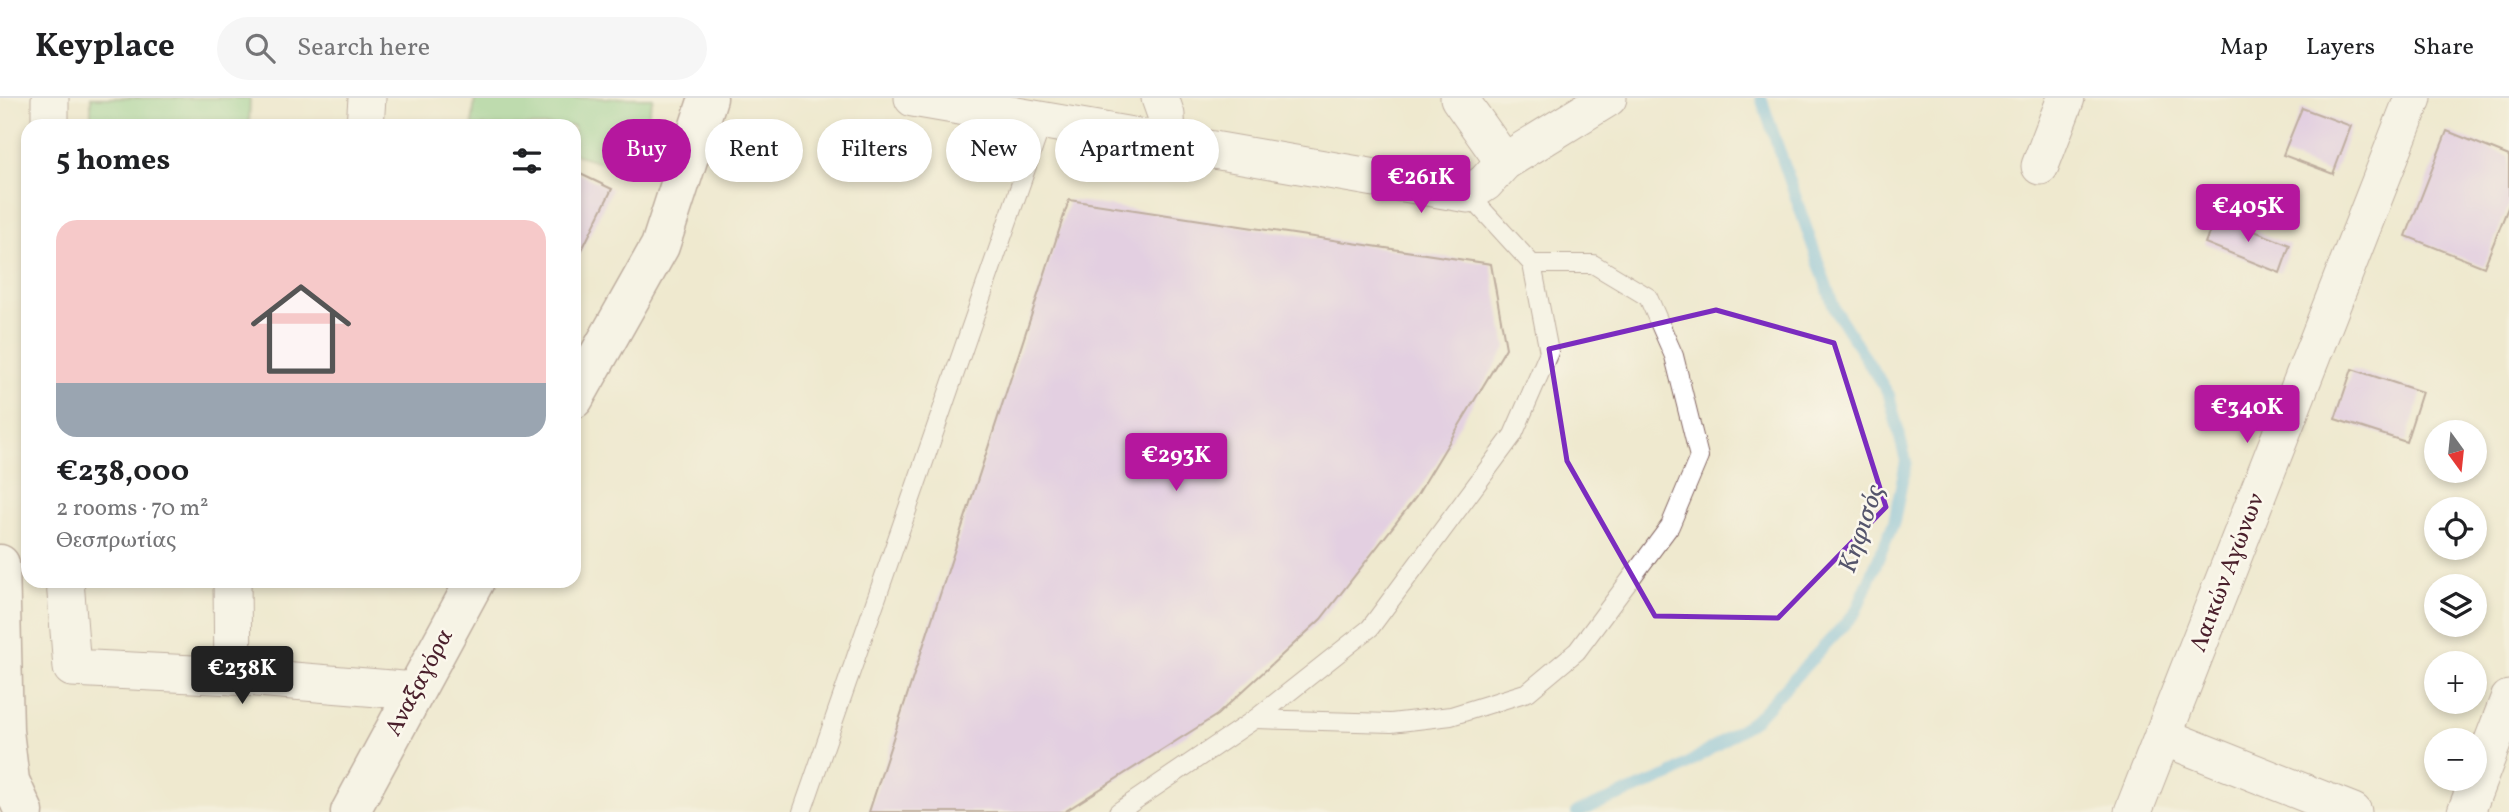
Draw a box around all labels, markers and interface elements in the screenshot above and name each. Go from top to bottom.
search box [217,17,707,80]
text: Keyplace [35,25,175,71]
icon: search [241,29,279,67]
text: Search here [297,30,430,66]
text: Map [2220,31,2268,65]
text: Layers [2306,31,2375,65]
text: Share [2413,31,2474,65]
chip: Buy [602,119,691,182]
chip: Rent [705,119,803,182]
chip: Filters [817,119,932,182]
chip: New [946,119,1041,182]
chip: Apartment [1055,119,1219,182]
text: 5 homes [56,140,170,182]
icon: filters [508,142,546,180]
pin: €261K [1372,156,1470,215]
text: €261K [1387,162,1455,194]
pin: €405K [2199,184,2297,244]
text: €405K [2212,191,2284,223]
icon: home [238,266,364,392]
pin: €340K [2198,386,2296,445]
text: €340K [2211,392,2283,424]
north arrow [2424,420,2487,483]
map controls [2424,420,2487,791]
pin: €293K [1127,434,1225,493]
text: €293K [1141,440,1211,472]
text: €238,000 [56,451,189,493]
water label: Κηφισός [1830,479,1894,578]
street label: Λαικών Αγώνων [2182,488,2274,657]
text: 2 rooms · 70 m² [56,493,209,525]
button: locate [2424,497,2487,560]
text: Θεσπρωτίας [56,525,176,557]
button: layers [2424,574,2487,637]
street label: Αναξαγόρα [377,623,463,743]
pin: €238K [193,646,291,706]
button: + [2424,651,2487,714]
text: €238K [207,653,277,685]
button: − [2424,728,2487,791]

